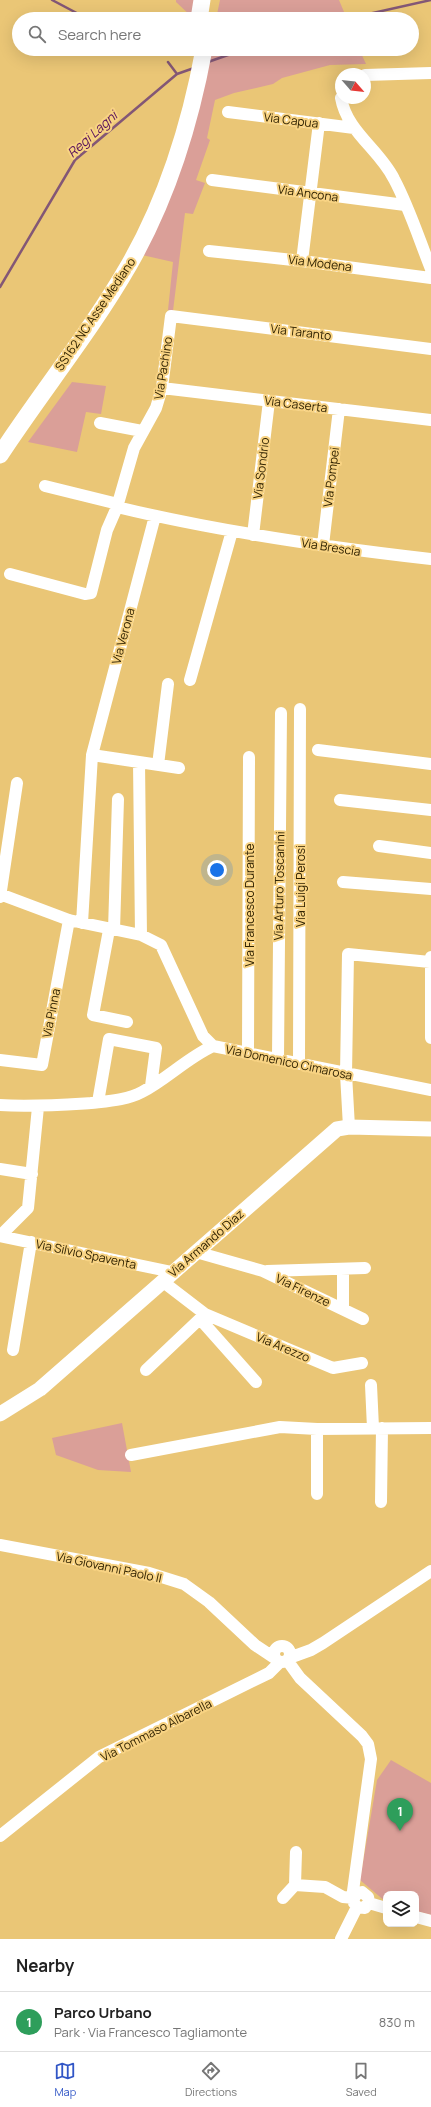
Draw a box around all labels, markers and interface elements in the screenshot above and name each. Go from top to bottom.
search box [12,12,419,56]
icon: search [26,23,48,45]
text: Search here [58,24,141,45]
north arrow [335,68,371,104]
water label: Regi Lagni [63,105,122,161]
street label: Via Capua [263,108,319,132]
street label: Via Ancona [277,180,339,206]
street label: Via Modena [287,251,353,275]
street label: SS162 NC Asse Mediano [51,254,139,374]
street label: Via Taranto [269,320,333,344]
street label: Via Pachino [150,335,176,401]
street label: Via Caserta [264,392,328,416]
street label: Via Sondrio [249,436,273,500]
street label: Via Pompei [319,446,343,508]
street label: Via Brescia [300,534,362,560]
street label: Via Verona [107,606,139,666]
street label: Via Arturo Toscanini [270,831,288,941]
street label: Via Francesco Durante [241,843,258,967]
street label: Via Luigi Perosi [292,845,309,927]
your location [207,860,227,880]
street label: Via Pinna [38,987,64,1039]
street label: Via Domenico Cimarosa [224,1040,354,1084]
street label: Via Armando Diaz [164,1205,248,1281]
street label: Via Silvio Spaventa [34,1235,138,1273]
street label: Via Firenze [273,1269,333,1311]
street label: Via Arezzo [253,1328,313,1366]
street label: Via Giovanni Paolo II [55,1548,163,1586]
street label: Via Tommaso Albarella [97,1695,215,1765]
pin: 1 [387,1798,413,1831]
map controls [383,1891,419,1927]
button: layers [383,1891,419,1927]
text: Nearby [16,1954,74,1977]
text: Parco Urbano [54,2002,152,2023]
text: 1 [26,2013,32,2031]
text: 830 m [379,2013,415,2031]
text: Park · Via Francesco Tagliamonte [54,2023,247,2041]
tab: Map [54,2060,76,2099]
tab: Directions [185,2060,237,2099]
tab: Saved [346,2060,377,2099]

